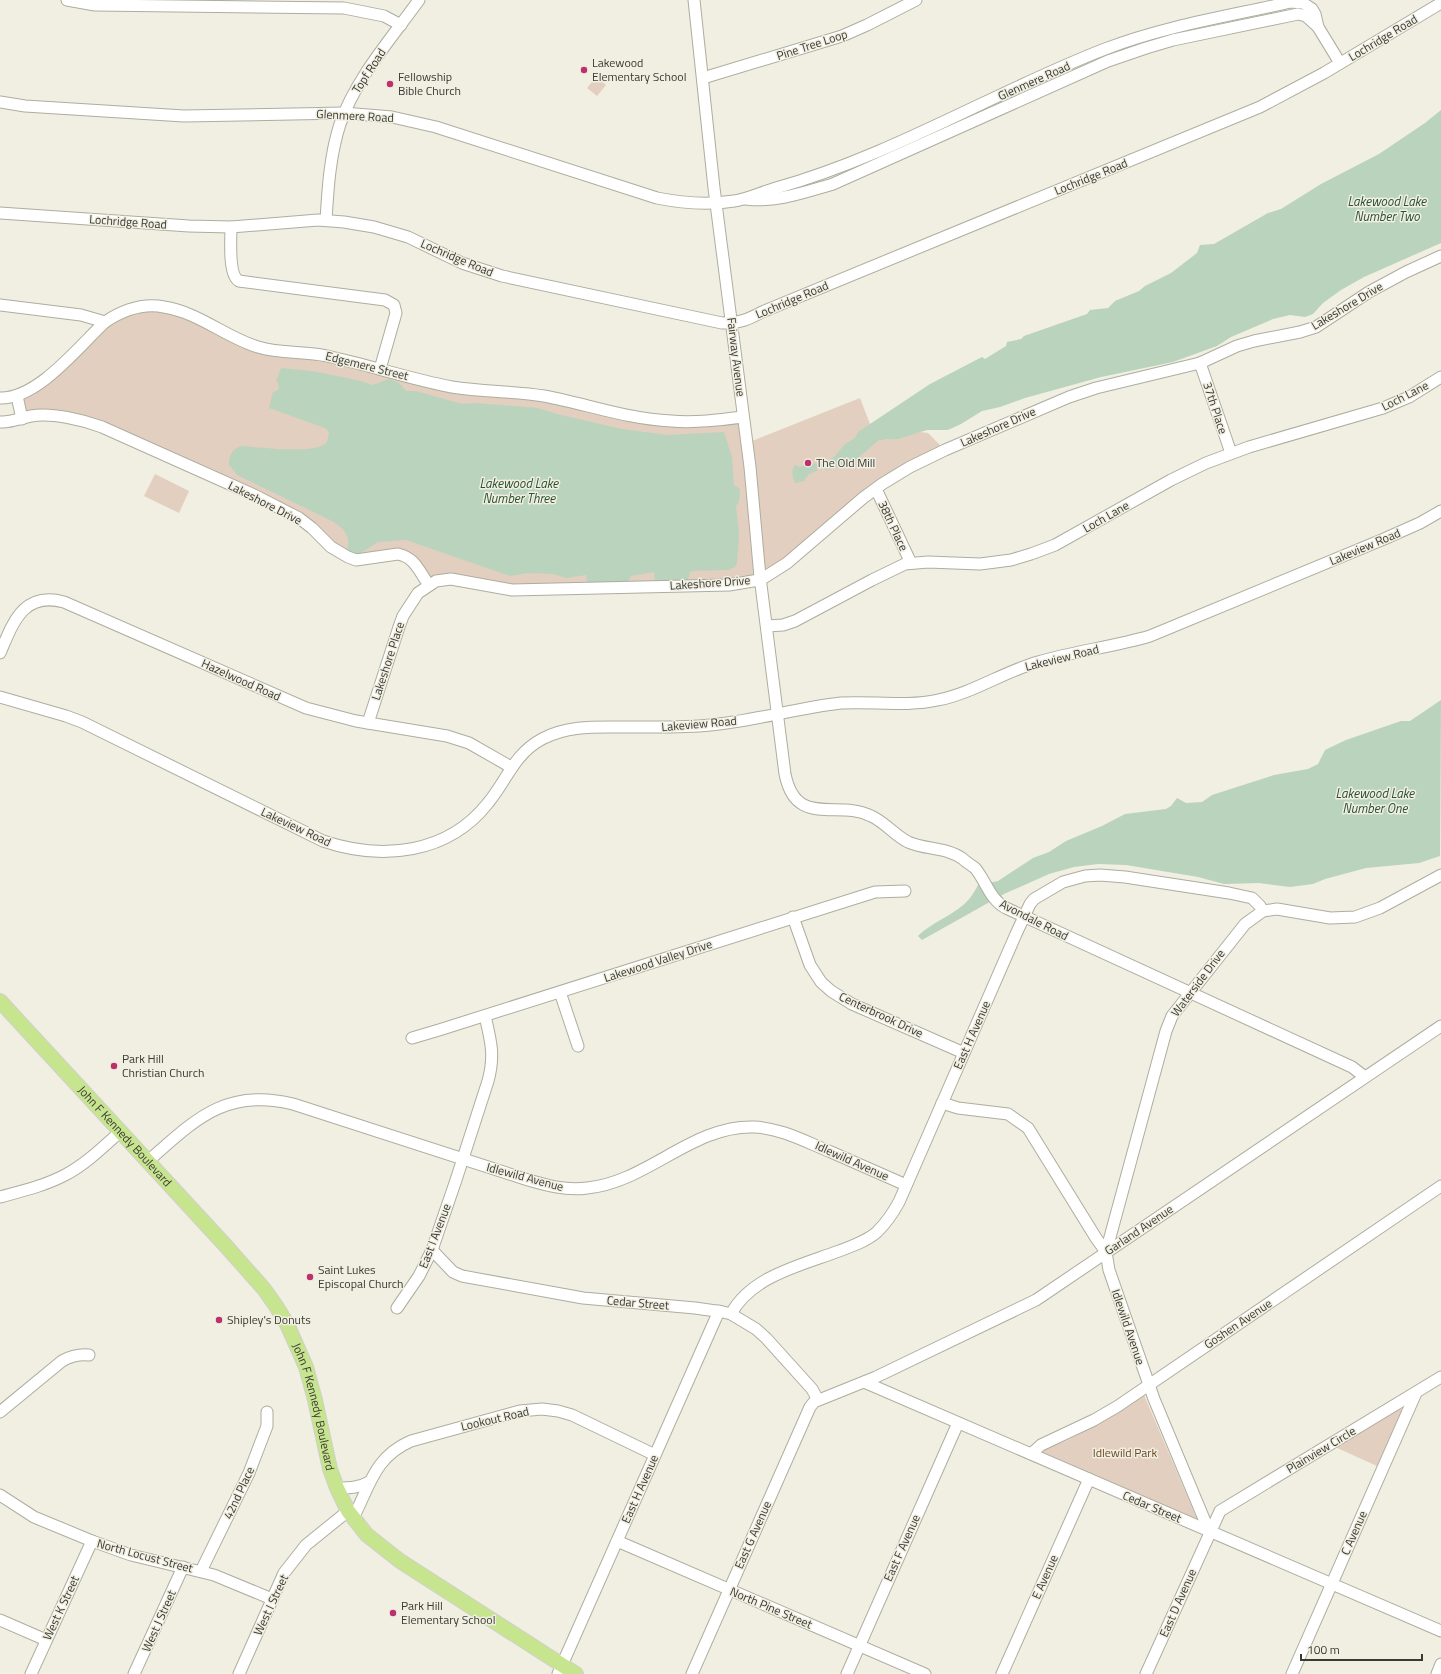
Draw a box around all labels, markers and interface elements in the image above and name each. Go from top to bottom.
street label: Lochridge Road [1345,9,1421,66]
street label: Pine Tree Loop [774,24,850,65]
street label: Topf Road [347,44,390,97]
place label: Lakewood Elementary School [592,53,686,86]
street label: Glenmere Road [995,56,1073,105]
marker: Lakewood Elementary School [579,65,589,75]
place label: Fellowship Bible Church [398,67,461,100]
marker: Fellowship Bible Church [385,79,395,89]
street label: Glenmere Road [316,104,394,127]
street label: Lochridge Road [1051,153,1130,200]
water label: Lakewood Lake Number Two [1348,191,1427,226]
street label: Lochridge Road [89,209,167,234]
street label: Lochridge Road [418,234,497,281]
street label: Lochridge Road [752,276,831,323]
street label: Lakeshore Drive [1307,277,1386,335]
street label: Fairway Avenue [722,316,751,398]
street label: Edgemere Street [324,346,411,385]
street label: Loch Lane [1378,376,1432,416]
street label: 37th Place [1198,379,1233,436]
street label: Lakeshore Drive [957,401,1039,452]
place label: The Old Mill [816,453,875,472]
marker: The Old Mill [803,458,813,468]
water label: Lakewood Lake Number Three [480,473,559,508]
street label: Lakeshore Drive [225,476,306,529]
street label: Loch Lane [1079,496,1132,537]
street label: 38th Place [873,497,913,554]
street label: Lakeview Road [1326,523,1403,570]
street label: Lakeshore Drive [669,570,751,595]
street label: Lakeshore Place [366,619,409,703]
street label: Lakeview Road [1023,639,1101,676]
street label: Hazelwood Road [198,654,284,706]
street label: Lakeview Road [661,711,737,736]
water label: Lakewood Lake Number One [1336,783,1415,818]
street label: Lakeview Road [258,802,334,851]
street label: Avondale Road [996,894,1072,945]
street label: Lakewood Valley Drive [601,934,714,987]
street label: Waterside Drive [1166,945,1229,1021]
street label: Centerbrook Drive [836,987,926,1042]
street label: East H Avenue [948,997,995,1072]
place label: Park Hill Christian Church [122,1049,204,1082]
marker: Park Hill Christian Church [109,1061,119,1071]
street label: John F Kennedy Boulevard [73,1081,177,1191]
street label: Idlewild Avenue [812,1136,892,1185]
street label: Idlewild Avenue [484,1157,566,1196]
street label: Garland Avenue [1101,1200,1177,1260]
street label: East I Avenue [413,1201,456,1271]
place label: Saint Lukes Episcopal Church [318,1260,403,1293]
marker: Saint Lukes Episcopal Church [305,1272,315,1282]
street label: Idlewild Avenue [1107,1286,1150,1367]
street label: Cedar Street [606,1290,671,1315]
street label: Goshen Avenue [1200,1294,1276,1353]
place label: Shipley's Donuts [227,1310,311,1329]
marker: Shipley's Donuts [214,1315,224,1325]
street label: John F Kennedy Boulevard [287,1340,340,1472]
street label: Lookout Road [459,1401,531,1436]
street label: Plainview Circle [1282,1421,1359,1478]
park label: Idlewild Park [1093,1443,1158,1462]
street label: East H Avenue [616,1451,663,1526]
street label: 42nd Place [218,1463,259,1522]
street label: Cedar Street [1120,1486,1185,1528]
street label: East G Avenue [729,1498,776,1572]
street label: C Avenue [1335,1508,1372,1558]
street label: East F Avenue [878,1511,925,1584]
street label: North Locust Street [95,1534,196,1578]
street label: E Avenue [1026,1552,1063,1602]
street label: East D Avenue [1154,1566,1201,1640]
street label: West I Street [248,1570,293,1638]
street label: West K Street [37,1572,84,1643]
street label: North Pine Street [727,1582,816,1634]
street label: West J Street [136,1586,181,1655]
place label: Park Hill Elementary School [401,1596,495,1629]
marker: Park Hill Elementary School [388,1608,398,1618]
scale bar [1301,1636,1422,1662]
text: 100 m [1307,1640,1340,1659]

